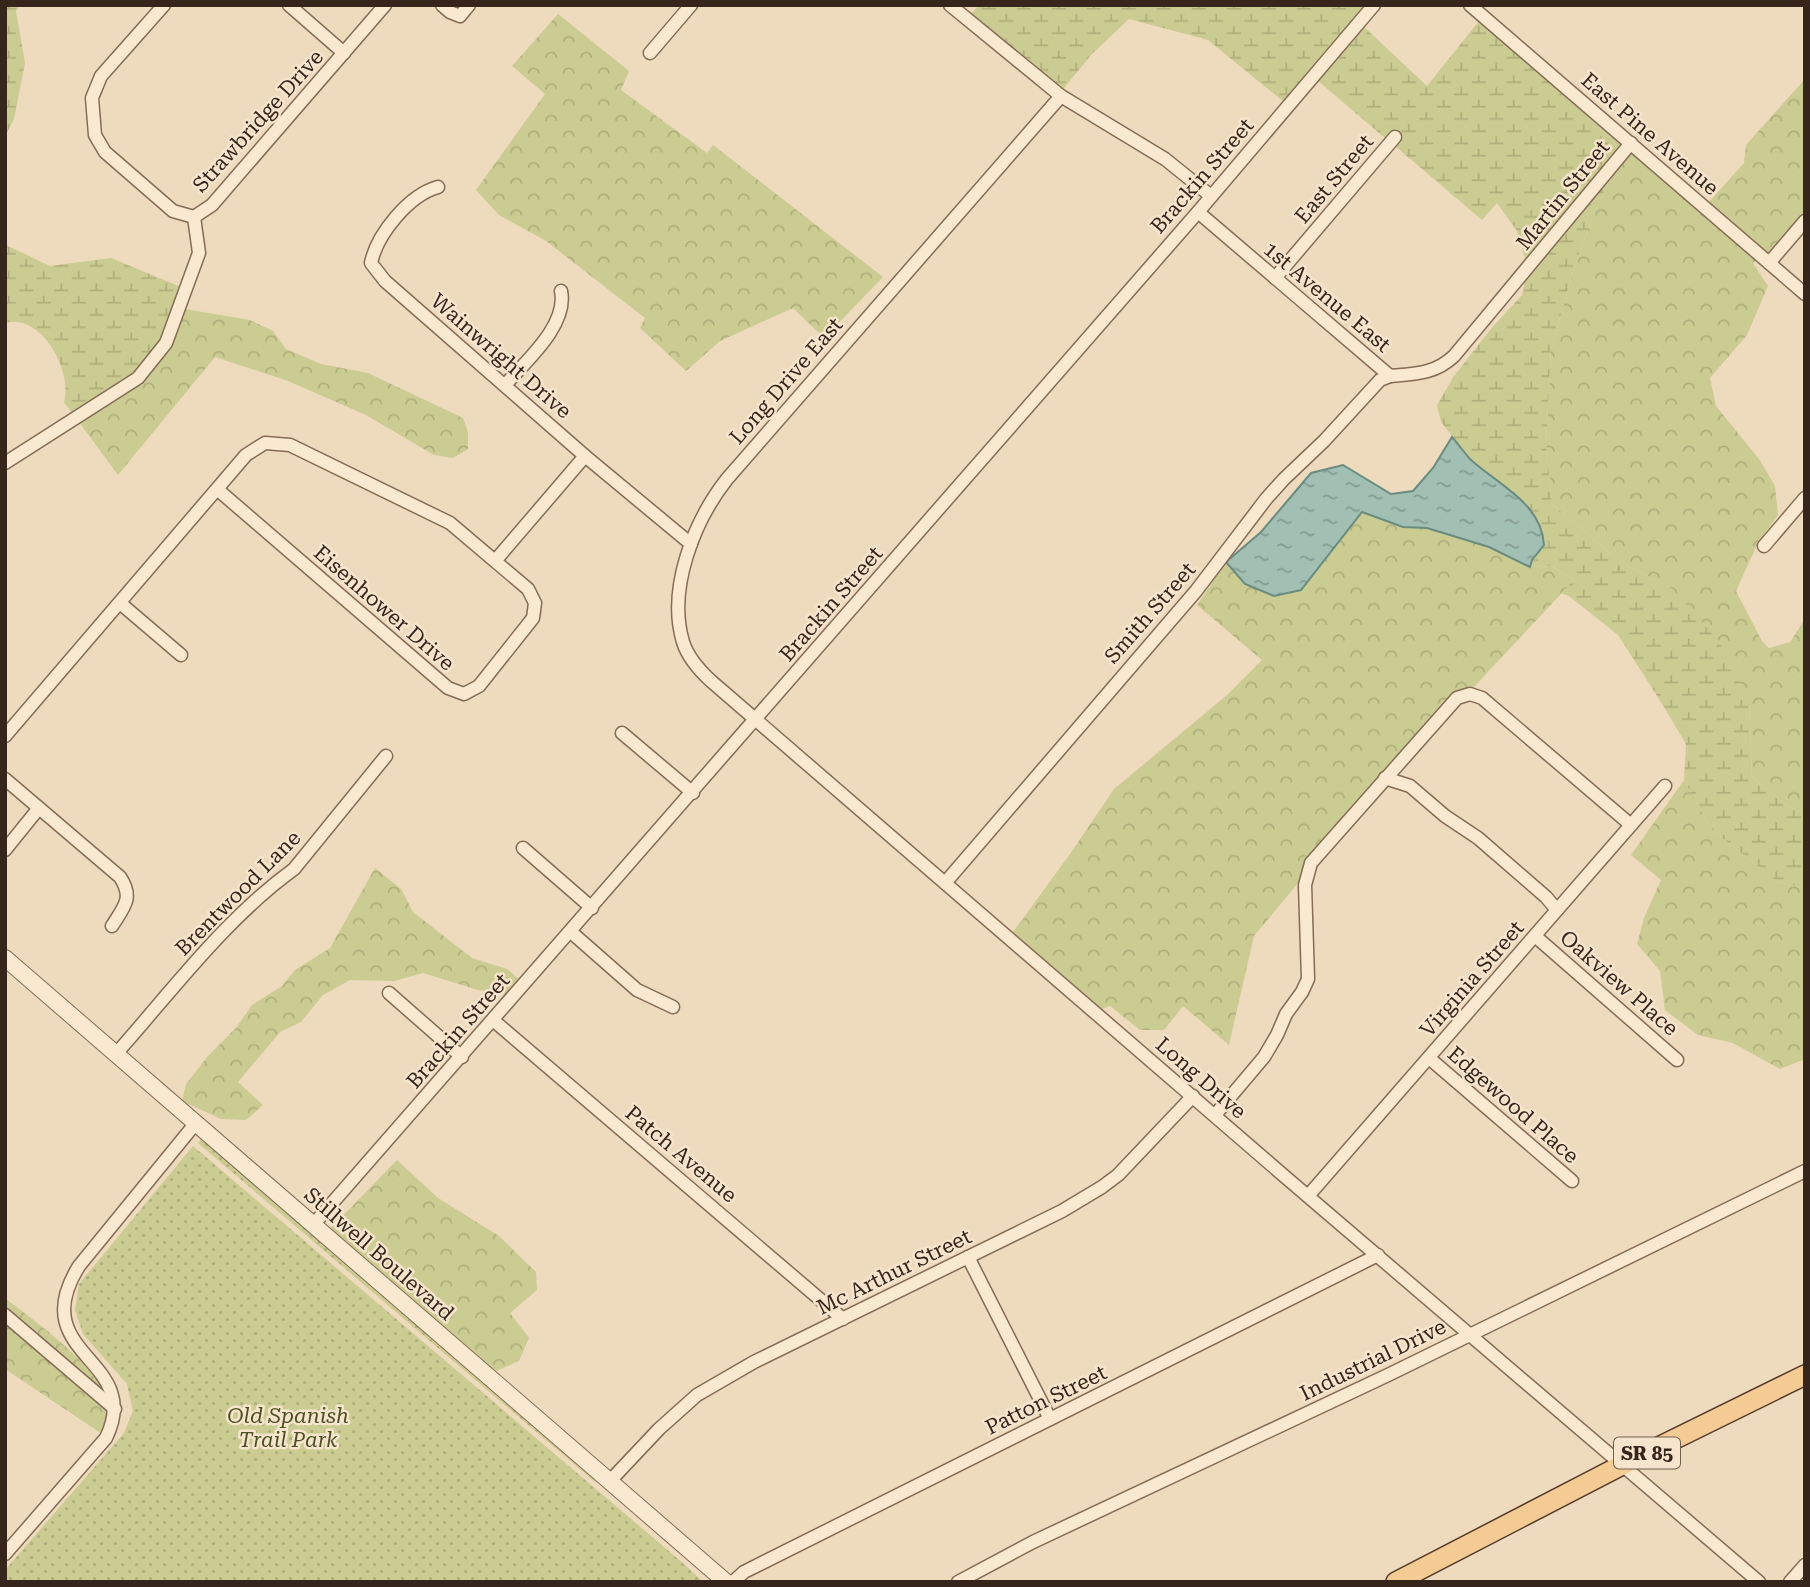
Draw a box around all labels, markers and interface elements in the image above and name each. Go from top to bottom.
street label: Strawbridge Drive [188,45,328,197]
street label: East Pine Avenue [1576,68,1724,200]
street label: Brackin Street [1146,113,1259,238]
street label: East Street [1290,130,1378,228]
street label: Martin Street [1512,135,1615,255]
street label: 1st Avenue East [1259,237,1395,357]
street label: Wainwright Drive [426,289,576,423]
street label: Long Drive East [725,313,848,449]
street label: Eisenhower Drive [309,540,459,676]
street label: Brackin Street [775,541,888,666]
street label: Smith Street [1100,558,1200,668]
street label: Brentwood Lane [171,826,305,960]
street label: Virginia Street [1415,916,1529,1042]
street label: Oakview Place [1555,925,1683,1041]
street label: Brackin Street [402,968,515,1093]
street label: Long Drive [1151,1032,1251,1124]
street label: Edgewood Place [1443,1042,1583,1168]
street label: Patch Avenue [621,1101,741,1207]
street label: Stillwell Boulevard [299,1183,459,1326]
street label: Mc Arthur Street [813,1224,975,1320]
street label: Industrial Drive [1296,1314,1450,1406]
street label: Patton Street [982,1360,1111,1440]
park label: Old Spanish Trail Park [227,1404,349,1452]
road number: SR 85 [1614,1438,1680,1469]

